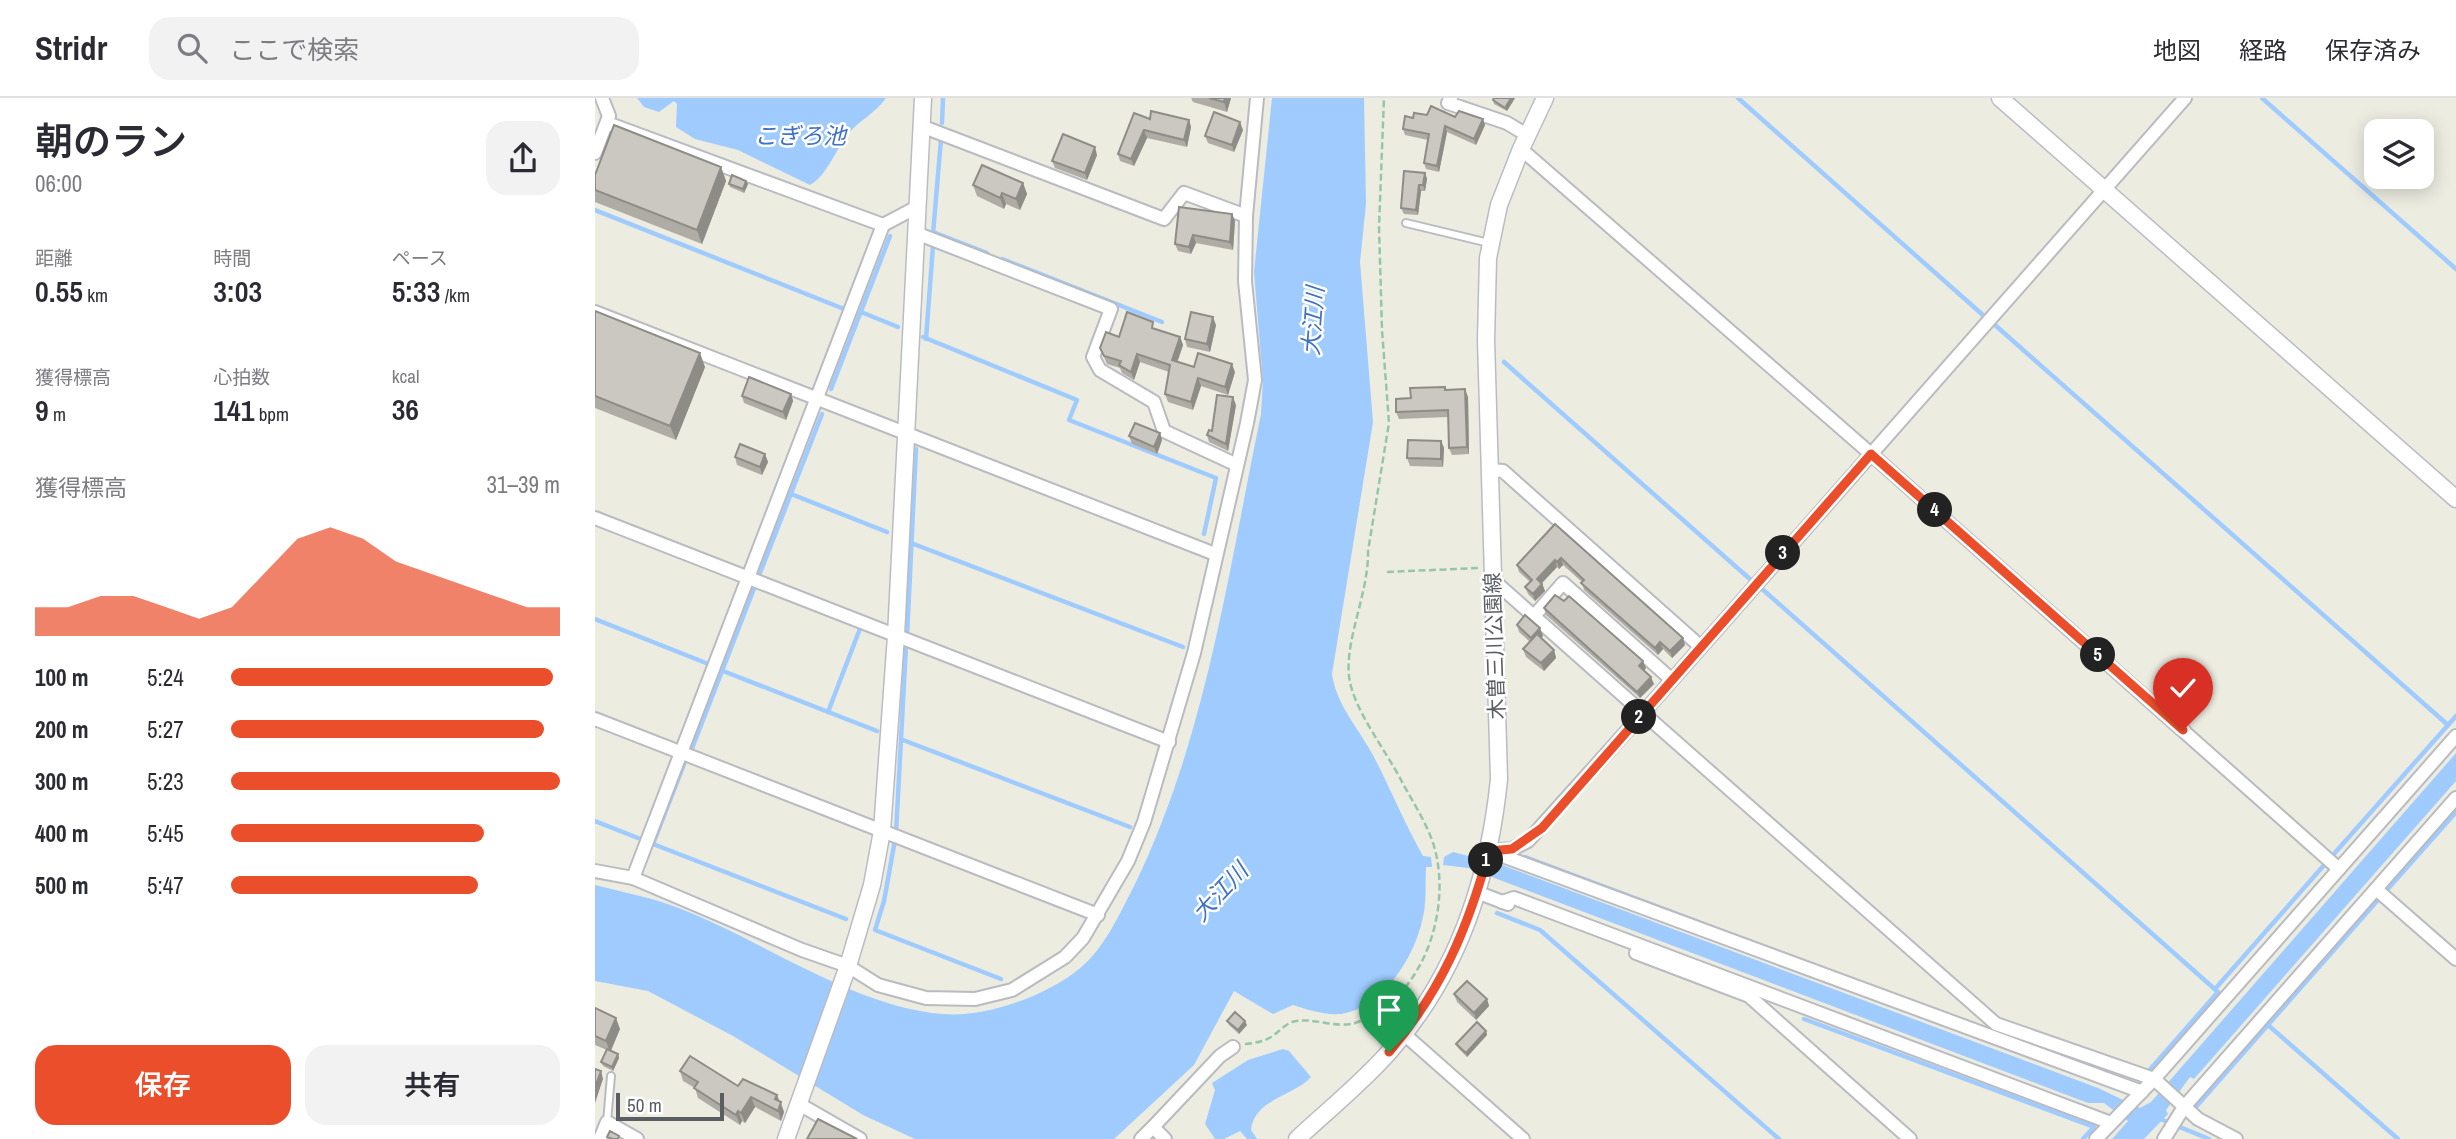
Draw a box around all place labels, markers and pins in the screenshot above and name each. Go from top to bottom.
pin: 4 [1917,492,1953,528]
pin: 3 [1765,536,1801,570]
pin: 5 [2081,638,2115,672]
pin [2153,658,2213,730]
pin: 2 [1621,700,1657,734]
pin: 1 [1469,842,1503,878]
pin [1359,980,1419,1052]

